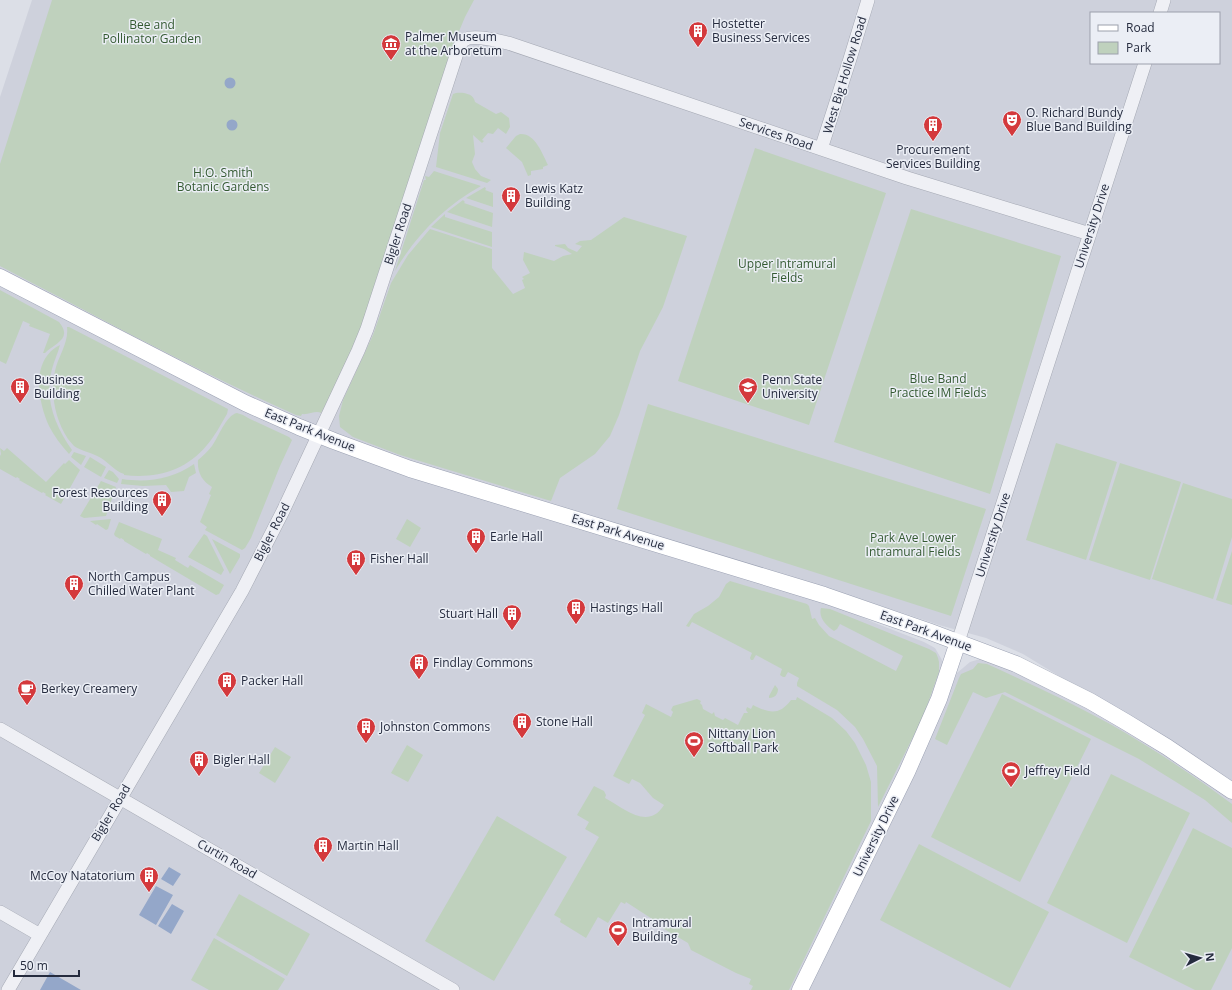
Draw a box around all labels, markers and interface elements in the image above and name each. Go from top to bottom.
legend [1090,12,1220,64]
street label: West Big Hollow Road [819,14,870,136]
place label: Hostetter Business Services [712,15,810,46]
park label: Bee and Pollinator Garden [103,16,201,47]
text: Road [1126,19,1155,36]
building icon: Hostetter Business Services [687,20,709,48]
place label: Palmer Museum at the Arboretum [405,28,502,59]
museum icon: Palmer Museum at the Arboretum [380,33,402,61]
text: Park [1126,39,1152,56]
place label: O. Richard Bundy Blue Band Building [1026,104,1132,135]
theatre icon: O. Richard Bundy Blue Band Building [1001,109,1023,137]
street label: Services Road [737,113,815,154]
building icon: Procurement Services Building [922,114,944,142]
place label: Procurement Services Building [886,141,980,172]
park label: H.O. Smith Botanic Gardens [177,164,270,195]
place label: Lewis Katz Building [525,180,583,211]
street label: University Drive [1070,181,1113,270]
building icon: Lewis Katz Building [500,185,522,213]
street label: Bigler Road [380,201,415,267]
park label: Upper Intramural Fields [738,255,836,286]
park label: Blue Band Practice IM Fields [890,370,987,401]
place label: Business Building [34,371,84,402]
place label: Penn State University [762,371,823,402]
building icon: Business Building [9,376,31,404]
school or university icon: Penn State University [737,376,759,404]
street label: East Park Avenue [262,404,358,456]
place label: Forest Resources Building [52,484,148,515]
building icon: Forest Resources Building [151,489,173,517]
street label: University Drive [971,490,1014,579]
street label: Bigler Road [250,500,294,564]
street label: East Park Avenue [570,509,667,554]
building icon: Earle Hall [465,526,487,554]
place label: Earle Hall [490,528,543,545]
park label: Park Ave Lower Intramural Fields [866,529,961,560]
building icon: Fisher Hall [345,548,367,576]
place label: Fisher Hall [370,550,429,567]
place label: North Campus Chilled Water Plant [88,568,195,599]
building icon: North Campus Chilled Water Plant [63,573,85,601]
building icon: Hastings Hall [565,597,587,625]
place label: Hastings Hall [590,599,663,616]
building icon: Stuart Hall [501,603,523,631]
place label: Stuart Hall [439,605,498,622]
street label: East Park Avenue [878,606,975,655]
building icon: Findlay Commons [408,652,430,680]
place label: Findlay Commons [433,654,533,671]
building icon: Packer Hall [216,670,238,698]
place label: Packer Hall [241,672,303,689]
cafe icon: Berkey Creamery [16,678,38,706]
place label: Berkey Creamery [41,680,138,697]
building icon: Stone Hall [511,711,533,739]
place label: Stone Hall [536,713,593,730]
building icon: Johnston Commons [355,716,377,744]
place label: Johnston Commons [379,718,490,735]
place label: Nittany Lion Softball Park [708,725,779,756]
sports icon: Nittany Lion Softball Park [683,730,705,758]
building icon: Bigler Hall [188,749,210,777]
place label: Bigler Hall [213,751,270,768]
sports icon: Jeffrey Field [1000,760,1022,788]
place label: Jeffrey Field [1024,762,1090,779]
street label: Bigler Road [87,781,134,844]
street label: University Drive [849,792,903,879]
street label: Curtin Road [194,835,260,882]
building icon: Martin Hall [312,835,334,863]
place label: Martin Hall [337,837,399,854]
building icon: McCoy Natatorium [138,865,160,893]
place label: McCoy Natatorium [30,867,135,884]
place label: Intramural Building [632,914,692,945]
sports icon: Intramural Building [607,919,629,947]
north arrow [1180,938,1220,978]
scale bar [14,952,79,978]
text: N [1203,952,1218,962]
text: 50 m [20,957,48,974]

